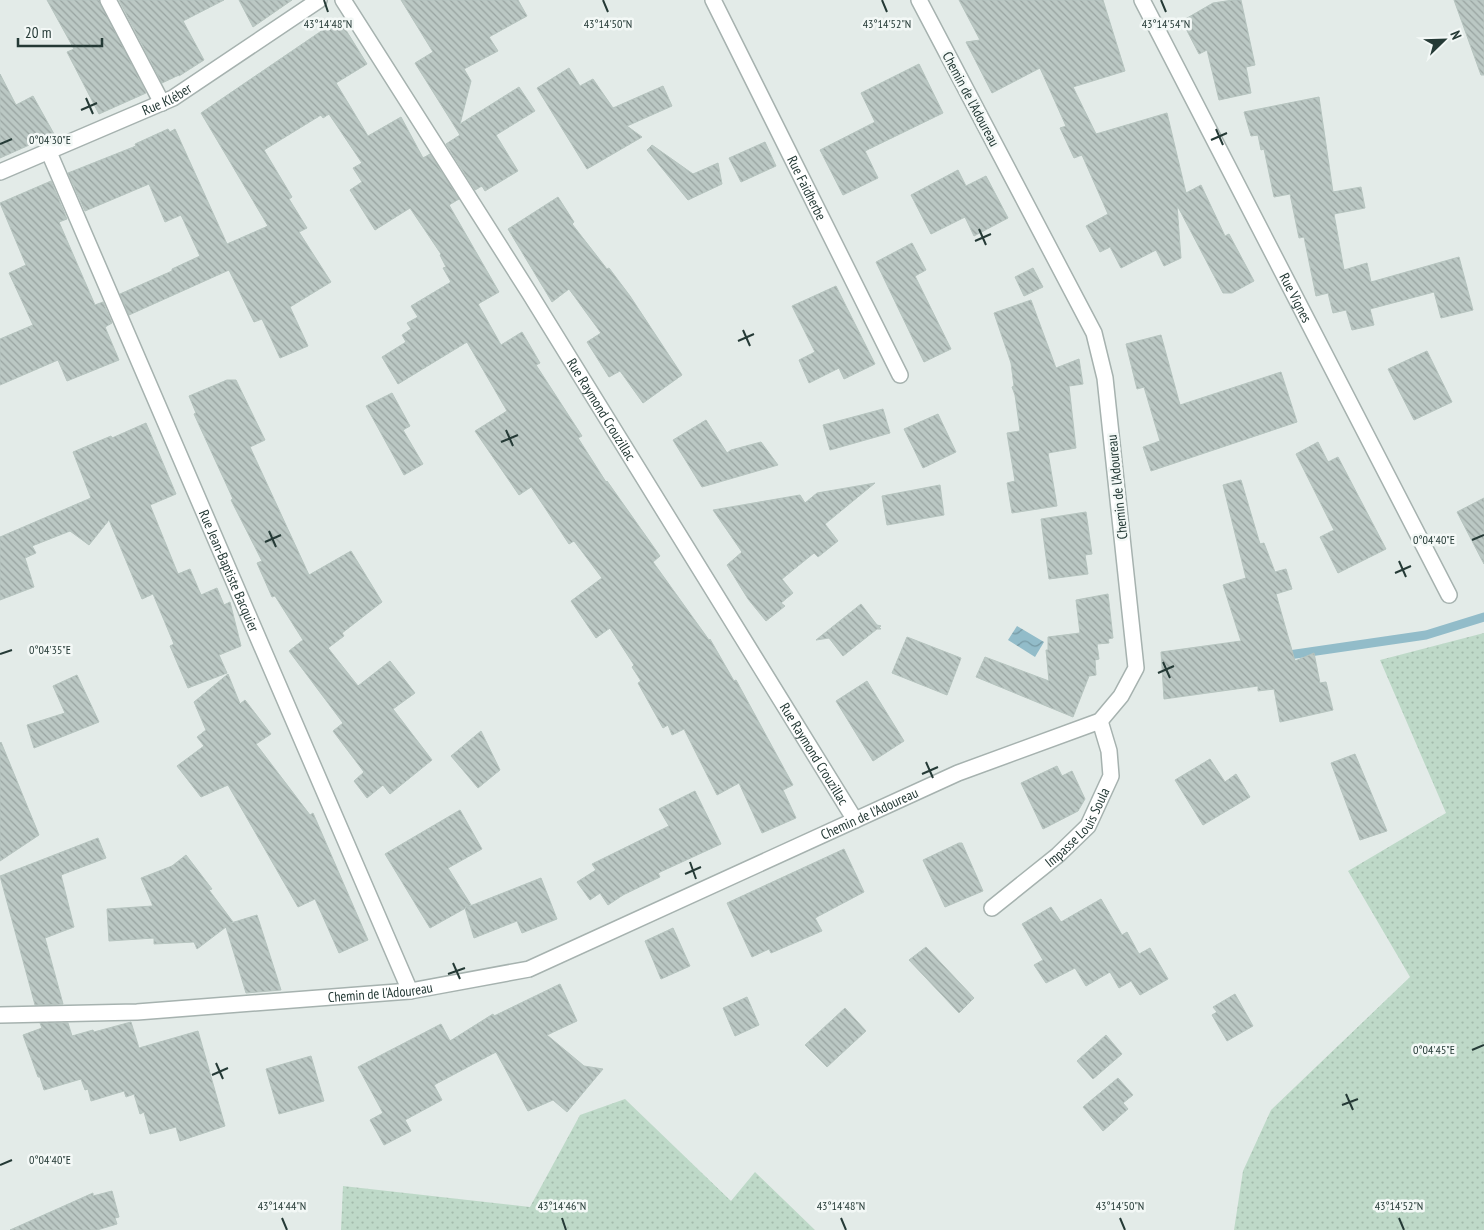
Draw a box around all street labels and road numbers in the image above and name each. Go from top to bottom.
street label: Chemin de l'Adoureau [938,48,1004,150]
street label: Rue Kléber [139,79,195,119]
street label: Rue Faidherbe [783,153,830,223]
street label: Rue Vignes [1275,270,1316,326]
street label: Rue Raymond Crouzillac [563,355,640,464]
street label: Chemin de l'Adoureau [1103,434,1131,540]
street label: Rue Jean-Baptiste Bacquier [195,507,263,634]
street label: Rue Raymond Crouzillac [776,699,853,808]
street label: Chemin de l'Adoureau [818,783,921,844]
street label: Impasse Louis Soula [1041,785,1113,871]
street label: Chemin de l'Adoureau [327,978,434,1006]

